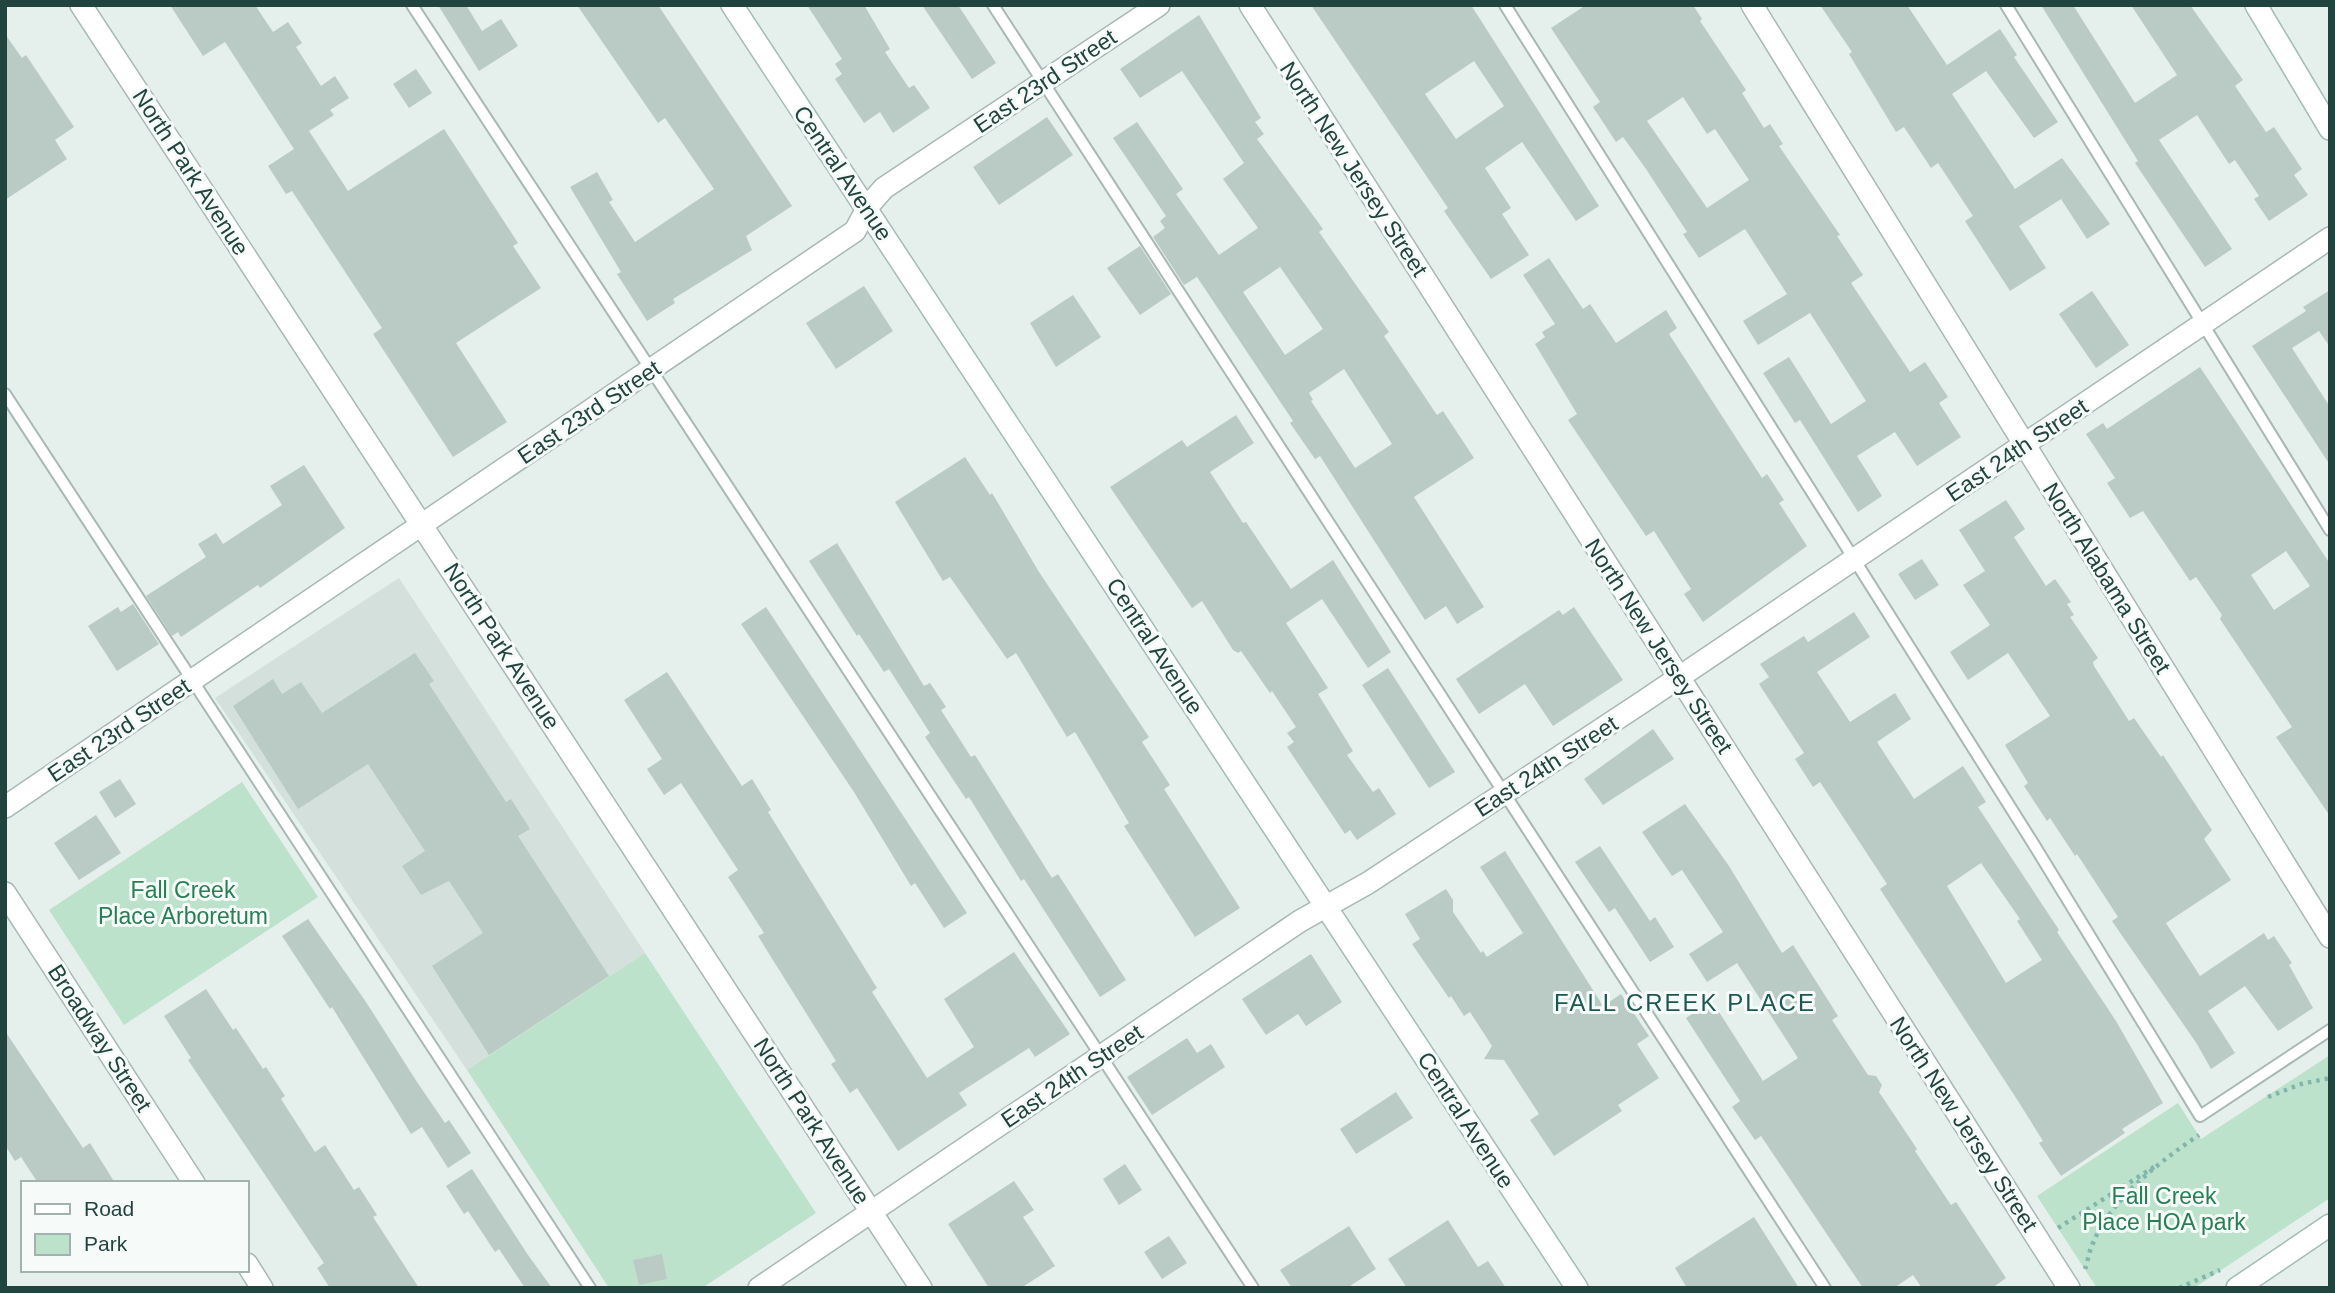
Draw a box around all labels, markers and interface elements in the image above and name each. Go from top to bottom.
street label: East 23rd Street [969,23,1122,138]
street label: North New Jersey Street [1275,57,1433,282]
street label: North Park Avenue [128,84,254,260]
street label: Central Avenue [788,101,898,245]
street label: East 23rd Street [513,354,666,469]
street label: East 24th Street [1941,393,2093,507]
street label: North Alabama Street [2038,478,2177,679]
street label: North New Jersey Street [1580,534,1738,759]
street label: North Park Avenue [439,558,565,734]
street label: Central Avenue [1101,573,1209,719]
street label: East 23rd Street [43,672,196,787]
street label: East 24th Street [1470,710,1623,822]
park label: Fall Creek Place Arboretum [98,877,268,929]
street label: Broadway Street [43,960,158,1117]
district label: FALL CREEK PLACE [1554,989,1816,1016]
street label: North New Jersey Street [1885,1012,2043,1237]
street label: East 24th Street [996,1019,1148,1133]
street label: North Park Avenue [749,1033,875,1209]
street label: Central Avenue [1412,1047,1520,1193]
legend [21,1181,248,1272]
park label: Fall Creek Place HOA park [2082,1183,2246,1235]
text: Road [84,1197,134,1220]
text: Park [84,1232,128,1255]

